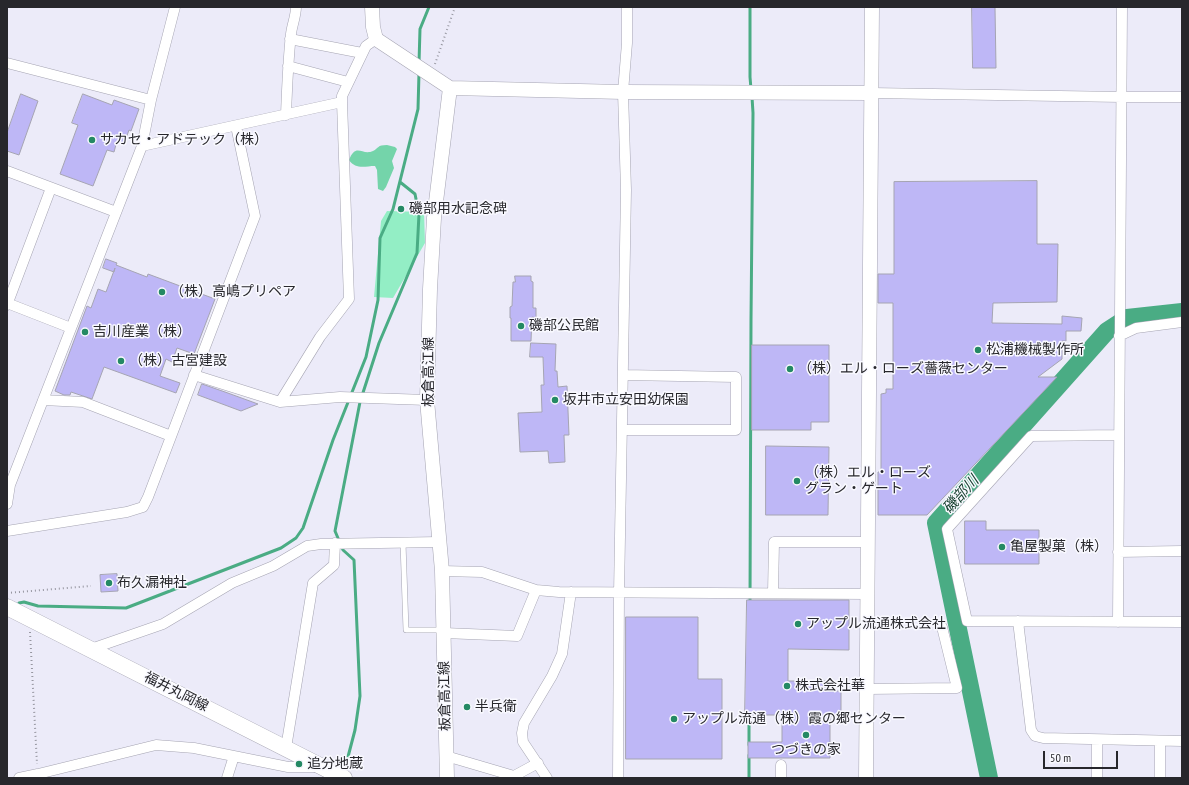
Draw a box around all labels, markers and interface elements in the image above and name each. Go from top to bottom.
place label: サカセ・アドテック（株） [100,132,268,148]
marker: サカセ・アドテック（株） [87,135,97,145]
place label: 磯部用水記念碑 [409,201,507,217]
marker: 磯部用水記念碑 [396,204,406,214]
place label: （株）高嶋プリペア [170,284,296,300]
marker: （株）高嶋プリペア [157,287,167,297]
place label: 磯部公民館 [529,318,599,334]
marker: 磯部公民館 [516,321,526,331]
place label: 吉川産業（株） [93,324,191,340]
marker: 吉川産業（株） [80,327,90,337]
street label: 板倉高江線 [421,337,437,407]
place label: 松浦機械製作所 [986,342,1084,358]
marker: 松浦機械製作所 [973,345,983,355]
place label: （株）古宮建設 [129,353,227,369]
marker: （株）古宮建設 [116,356,126,366]
place label: （株）エル・ローズ薔薇センター [798,361,1008,377]
marker: （株）エル・ローズ薔薇センター [785,364,795,374]
place label: 坂井市立安田幼保園 [563,392,689,408]
marker: 坂井市立安田幼保園 [550,395,560,405]
place label: （株）エル・ローズ グラン・ゲート [805,465,931,498]
water label: 磯部川 [939,472,983,518]
marker: （株）エル・ローズ グラン・ゲート [792,476,802,486]
place label: 亀屋製菓（株） [1010,539,1108,555]
marker: 亀屋製菓（株） [997,542,1007,552]
place label: 布久漏神社 [117,575,187,591]
marker: 布久漏神社 [104,578,114,588]
place label: アップル流通株式会社 [806,616,946,632]
marker: アップル流通株式会社 [793,619,803,629]
street label: 板倉高江線 [436,661,454,731]
street label: 福井丸岡線 [141,669,211,715]
place label: 株式会社華 [795,678,865,694]
marker: 株式会社華 [782,681,792,691]
place label: 半兵衛 [475,699,517,715]
marker: 半兵衛 [462,702,472,712]
place label: アップル流通（株）霞の郷センター [682,711,906,727]
marker: アップル流通（株）霞の郷センター [669,714,679,724]
marker: つづきの家 [801,730,811,740]
place label: つづきの家 [771,742,841,758]
scale bar [1045,743,1120,769]
text: 50 m [1050,750,1071,765]
place label: 追分地蔵 [307,756,363,772]
marker: 追分地蔵 [294,759,304,769]

